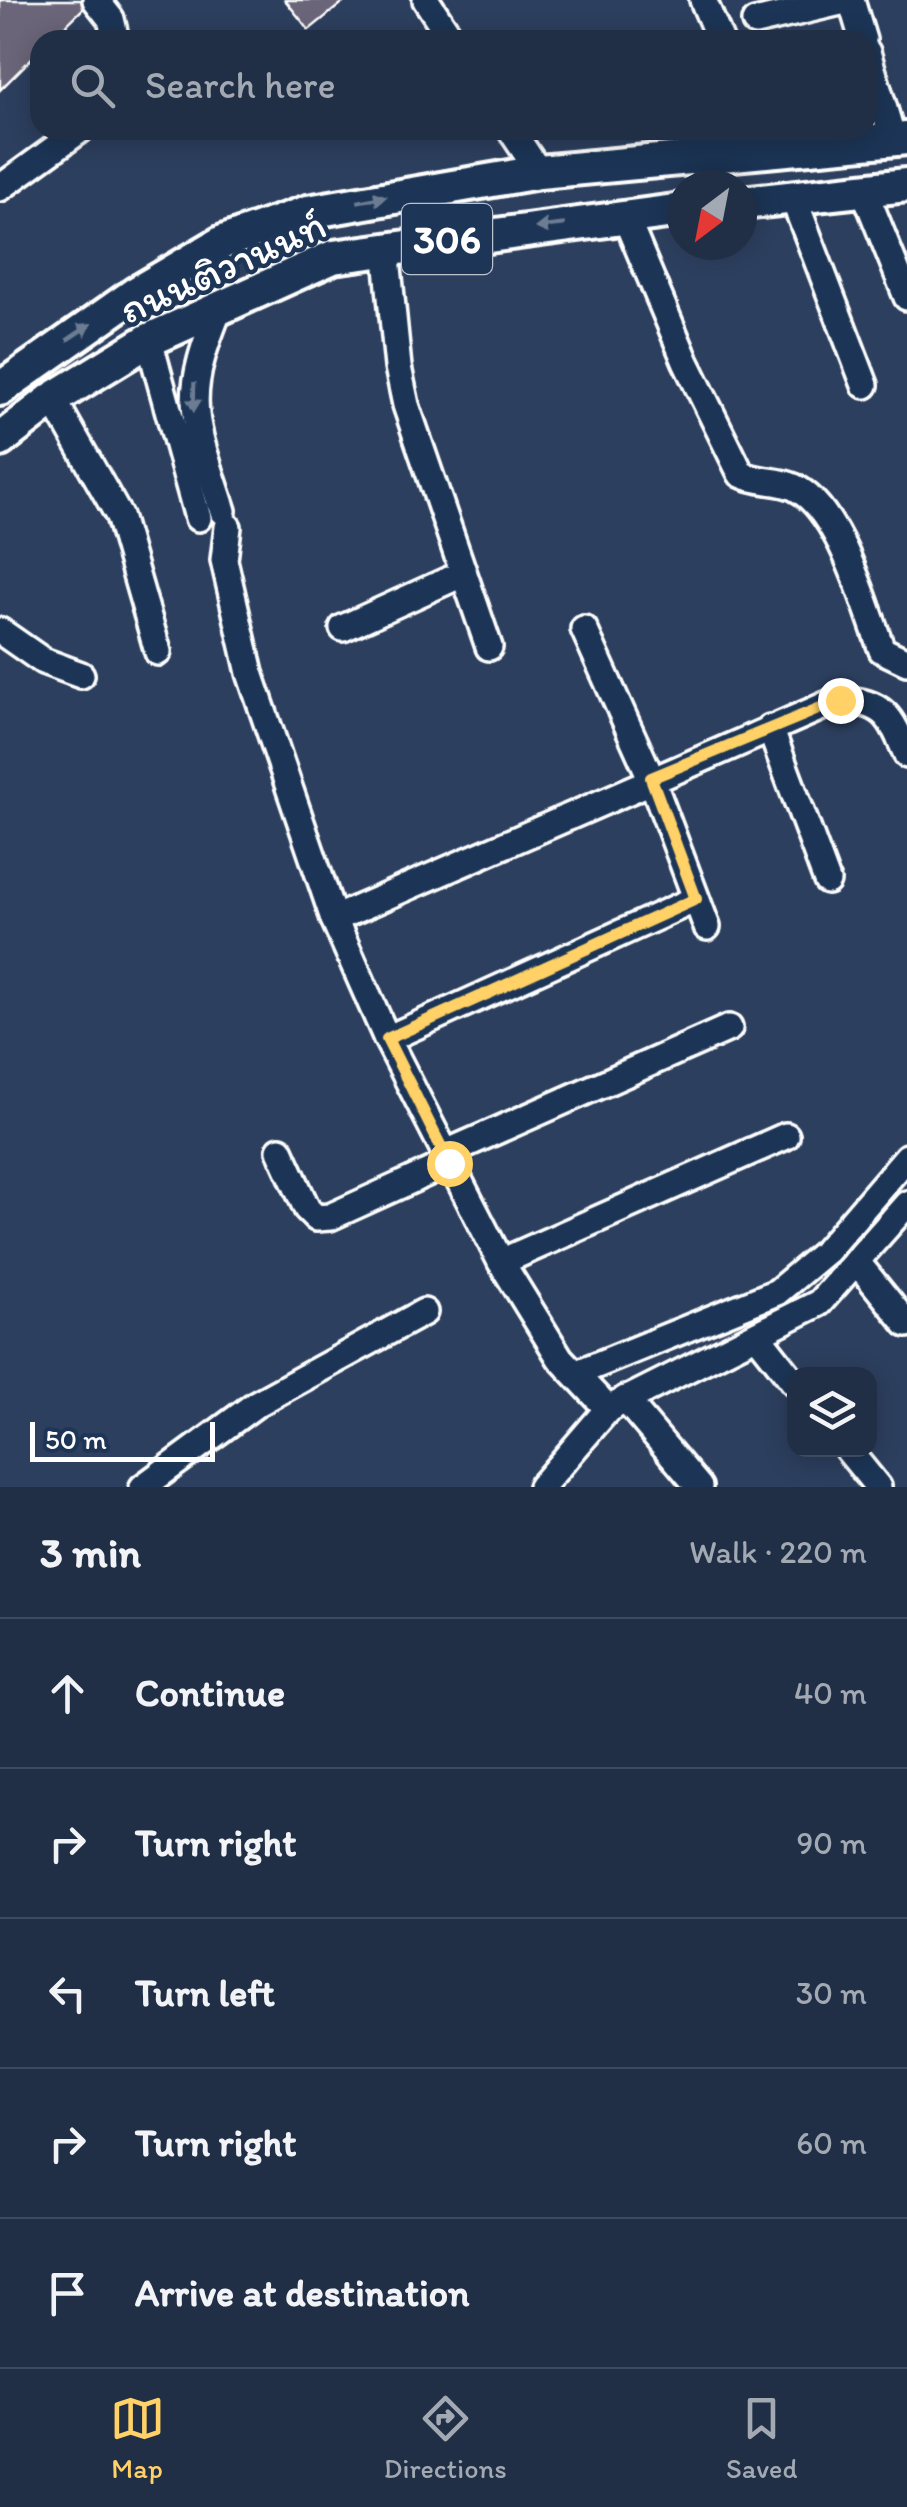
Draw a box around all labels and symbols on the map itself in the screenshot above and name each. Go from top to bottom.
north arrow [667,170,757,260]
one-way arrow [356,190,387,206]
street label: ถนนติวานนท์ [111,198,333,335]
road number: 306 [402,204,492,274]
one-way arrow [534,218,566,234]
one-way arrow [66,324,93,342]
one-way arrow [186,382,202,414]
route end [818,678,864,724]
route start [427,1141,473,1187]
scale bar [30,1417,215,1462]

